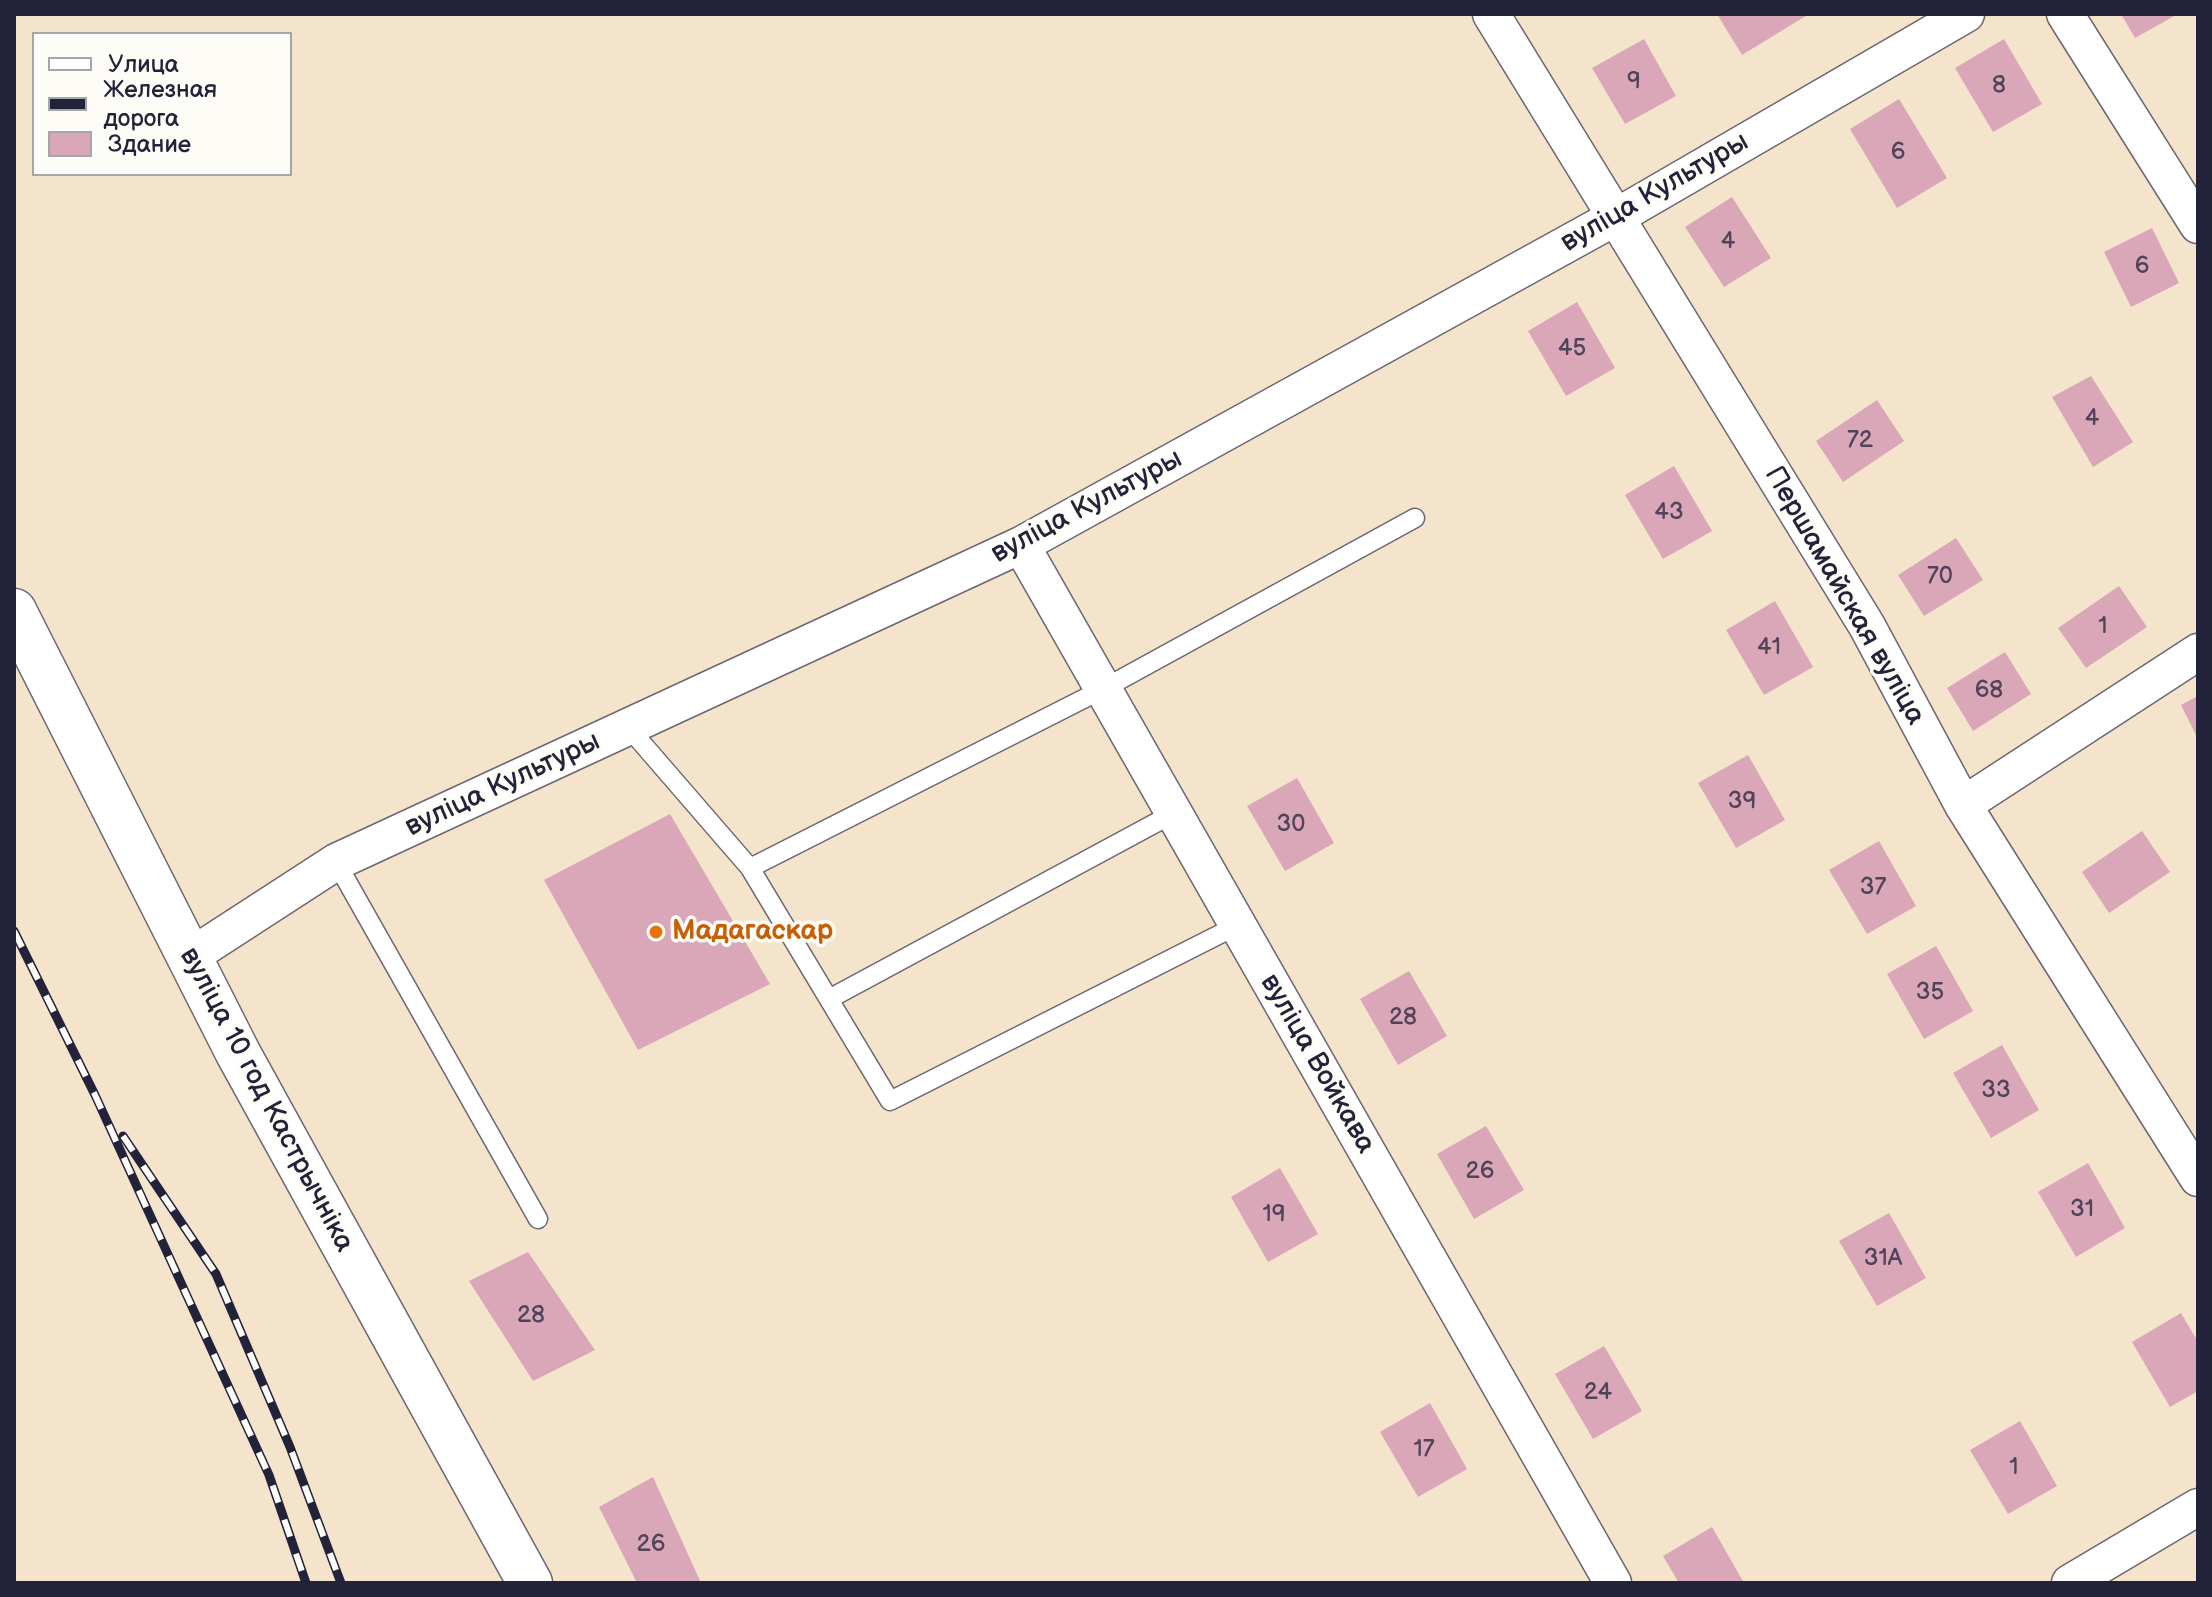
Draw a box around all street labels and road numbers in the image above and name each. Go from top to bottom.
street label: вуліца Культуры [1555,126,1755,260]
street label: вуліца Культуры [986,443,1188,571]
street label: Першамайская вуліца [1756,461,1932,731]
street label: вуліца Культуры [400,725,606,845]
street label: вуліца 10 год Кастрычніка [171,942,361,1258]
street label: вуліца Войкава [1252,968,1382,1160]

